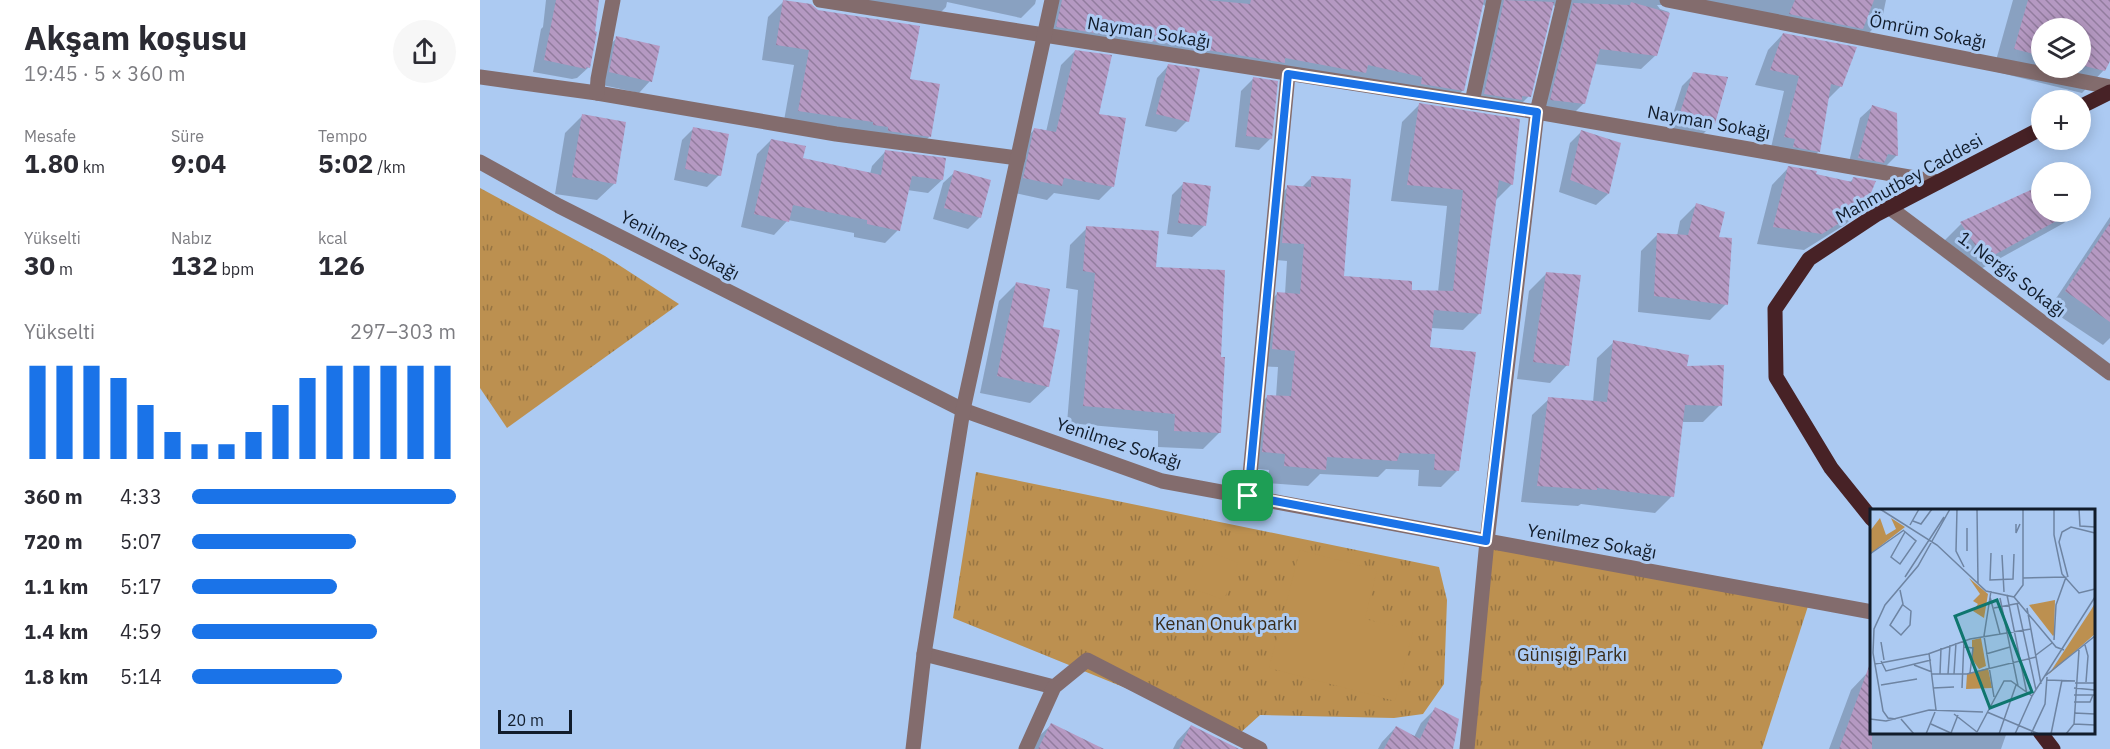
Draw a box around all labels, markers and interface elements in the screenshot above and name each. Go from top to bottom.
street label: Ömrüm Sokağı [1867,8,1989,54]
street label: Nayman Sokağı [1086,11,1212,53]
text: Akşam koşusu [24,16,247,59]
map controls [2031,18,2091,222]
button: layers [2031,18,2091,78]
button: share [393,20,456,83]
text: 19:45 · 5 × 360 m [24,60,185,87]
button: + [2031,90,2091,150]
street label: Nayman Sokağı [1646,100,1772,144]
text: Mesafe [24,126,76,146]
text: Süre [171,126,204,146]
text: Tempo [318,126,367,146]
street label: Mahmutbey Caddesi [1831,128,1987,228]
text: 1.80 [24,146,79,180]
text: 9:04 [171,146,226,180]
text: 5:02 [318,146,373,180]
text: km [79,157,105,177]
text: /km [373,157,406,177]
button: − [2031,162,2091,222]
street label: Yenilmez Sokağı [616,205,744,285]
street label: 1. Nergis Sokağı [1953,226,2071,322]
text: Yükselti [24,228,81,248]
text: Nabız [171,228,212,248]
text: kcal [318,228,347,248]
text: 30 [24,248,55,282]
text: 132 [171,248,218,282]
text: 126 [318,248,365,282]
text: m [55,259,73,279]
text: bpm [218,259,254,279]
text: Yükselti [24,318,95,345]
text: 297–303 m [350,318,456,345]
street label: Yenilmez Sokağı [1053,412,1185,474]
pin [1222,470,1273,521]
icon: arrive [1231,479,1264,512]
text: 360 m [24,483,83,510]
text: 4:33 [120,483,162,510]
inset map [1870,509,2095,734]
street label: Yenilmez Sokağı [1525,518,1659,564]
text: 720 m [24,528,83,555]
text: 5:07 [120,528,162,555]
text: 1.1 km [24,573,88,600]
text: 5:17 [120,573,162,600]
park label: Kenan Onuk parkı [1155,612,1297,635]
text: 1.4 km [24,618,88,645]
text: 4:59 [120,618,162,645]
park label: Günışığı Parkı [1517,643,1627,666]
text: 1.8 km [24,663,88,690]
text: 5:14 [120,663,162,690]
scale bar [498,707,572,734]
text: 20 m [507,710,544,730]

